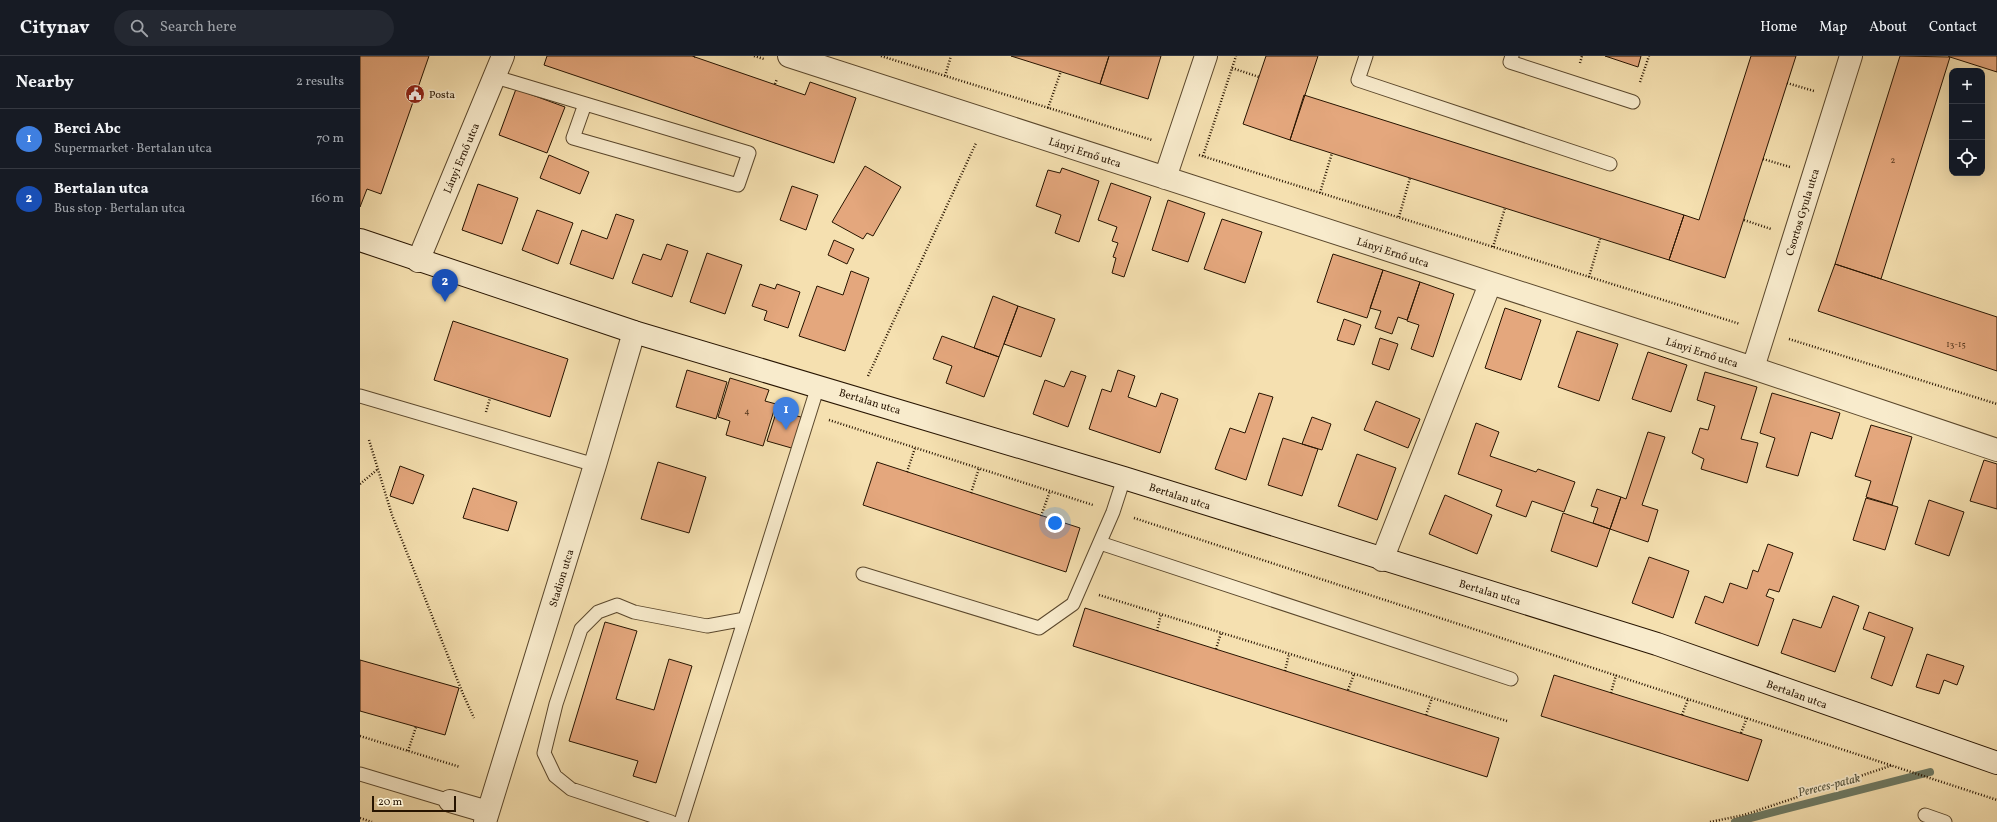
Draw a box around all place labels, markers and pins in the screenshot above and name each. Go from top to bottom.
public building icon: Posta [404,83,426,105]
place label: Posta [429,88,456,103]
pin: 2 [432,269,458,302]
pin: 1 [773,397,799,430]

